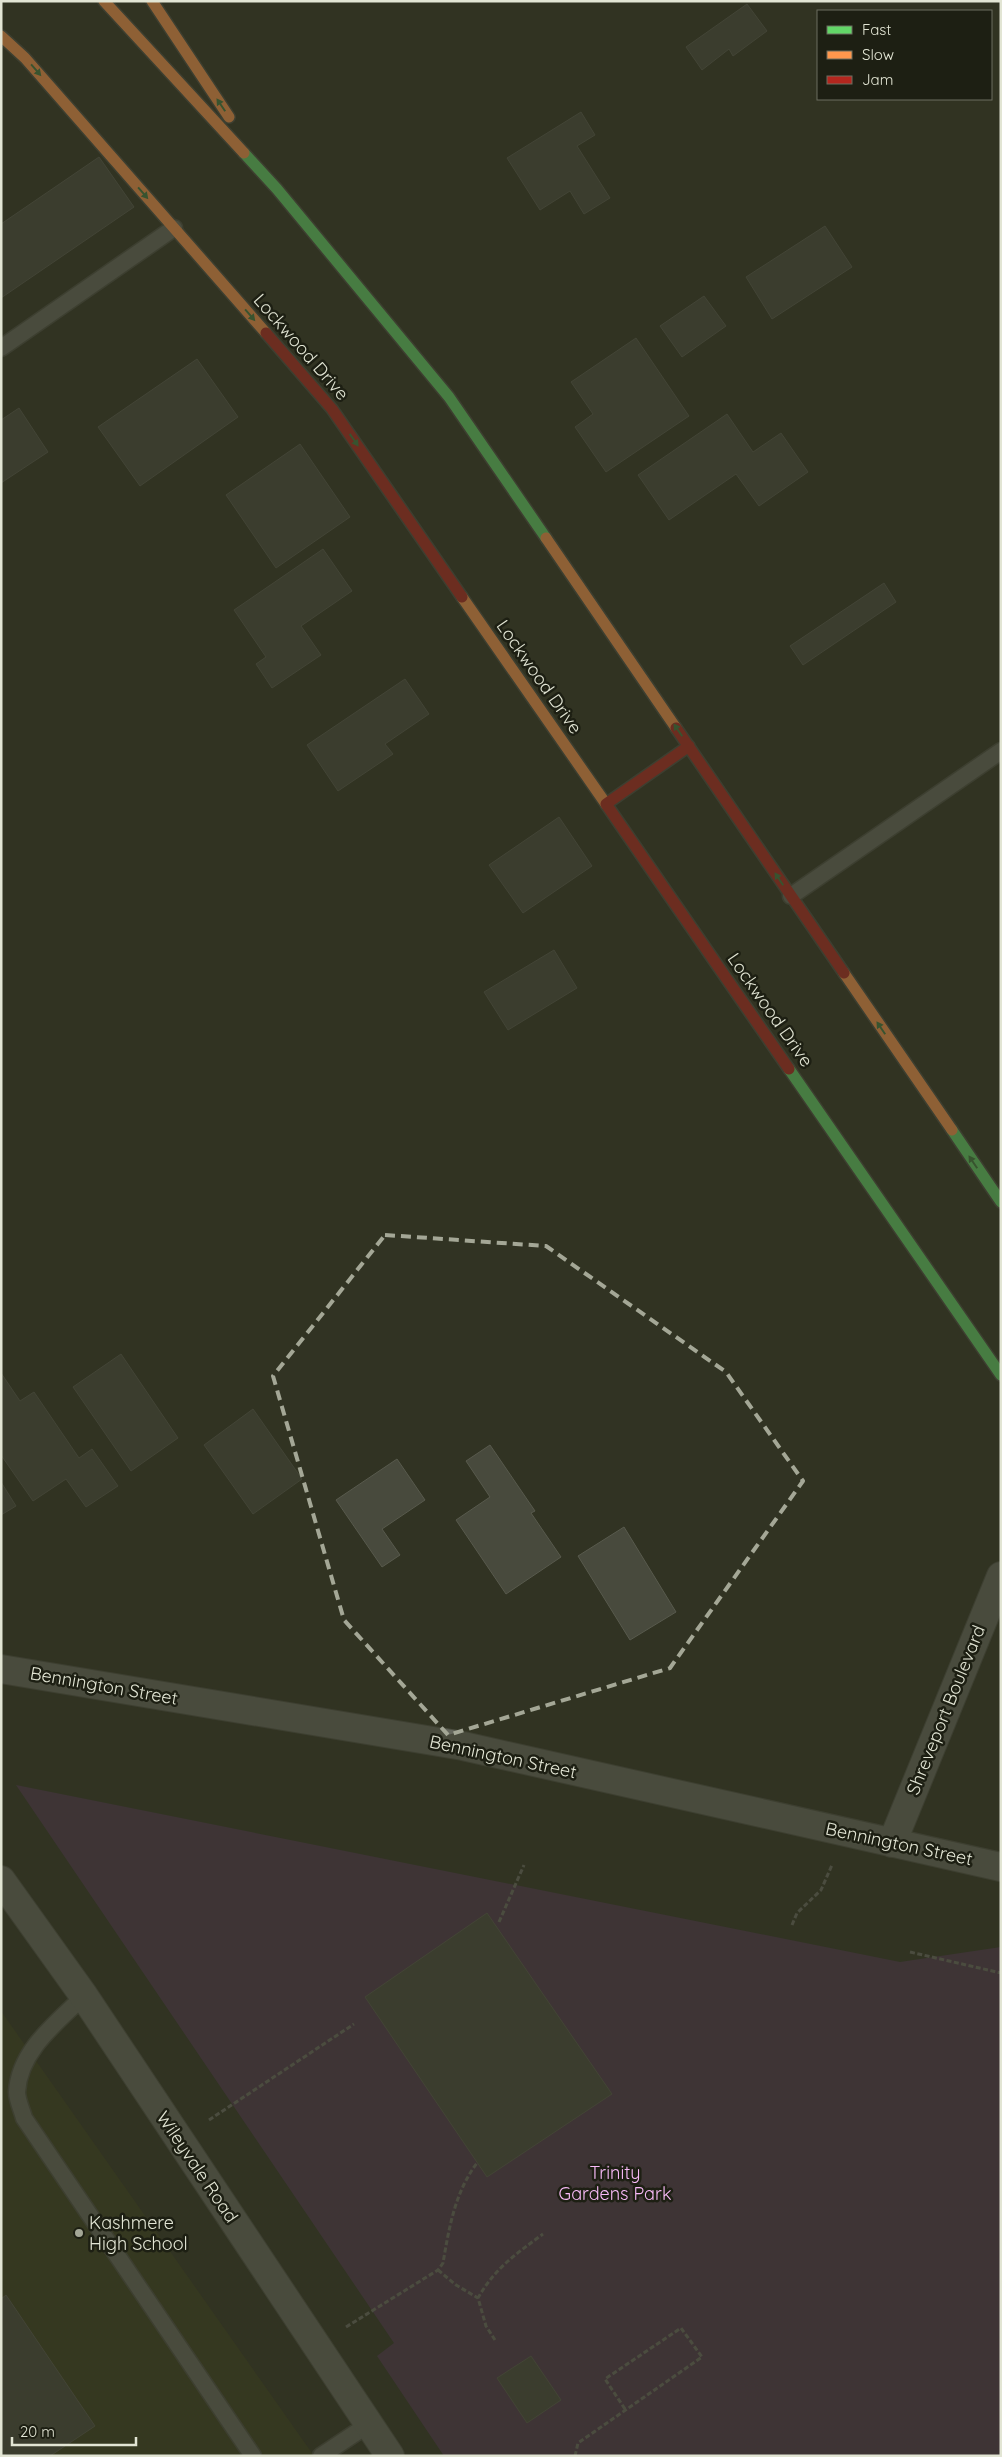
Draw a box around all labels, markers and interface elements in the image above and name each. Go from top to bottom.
legend [817,10,992,100]
text: Fast [862,20,891,39]
text: Slow [862,45,894,64]
one-way arrow [30,64,42,76]
text: Jam [862,70,893,89]
one-way arrow [216,98,226,112]
one-way arrow [137,186,149,198]
street label: Lockwood Drive [249,289,354,405]
one-way arrow [244,309,255,321]
one-way arrow [349,433,359,447]
street label: Lockwood Drive [492,615,587,738]
one-way arrow [673,724,683,737]
one-way arrow [775,872,784,886]
street label: Lockwood Drive [723,948,818,1071]
one-way arrow [876,1021,886,1034]
one-way arrow [968,1155,978,1168]
street label: Shreveport Boulevard [901,1622,990,1798]
street label: Bennington Street [28,1661,180,1710]
street label: Bennington Street [428,1730,579,1783]
street label: Bennington Street [824,1817,975,1870]
street label: Wileyvale Road [152,2107,243,2227]
park label: Trinity Gardens Park [558,2161,672,2205]
place label: Kashmere High School [89,2211,188,2255]
marker: Kashmere High School [73,2227,85,2239]
scale bar [12,2414,136,2446]
text: 20 m [20,2422,55,2441]

